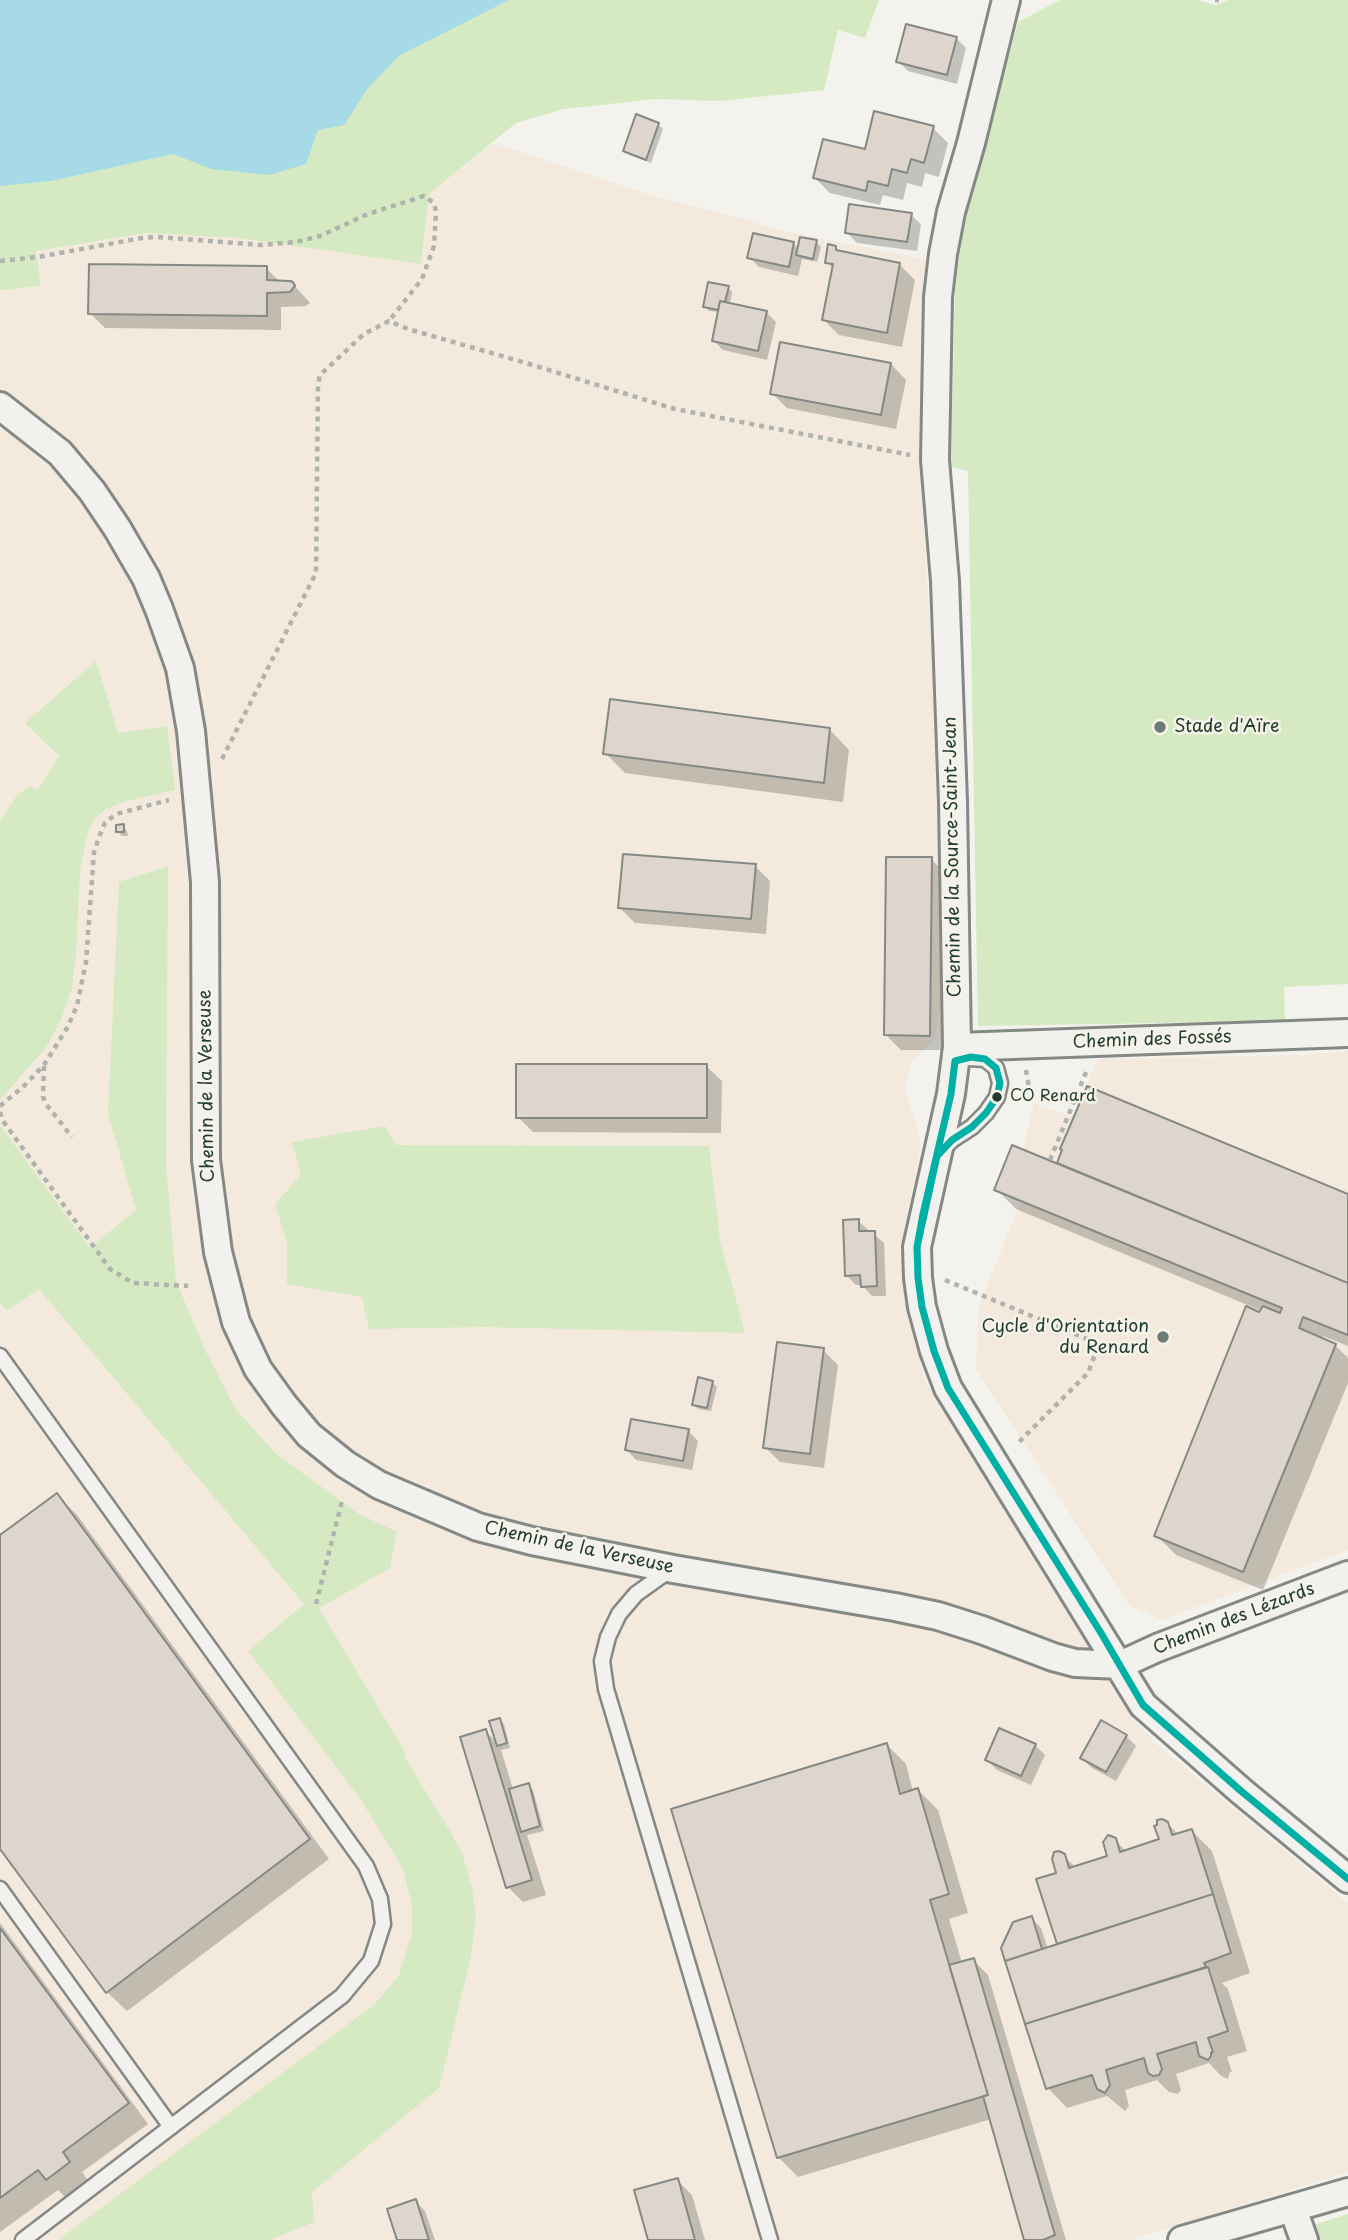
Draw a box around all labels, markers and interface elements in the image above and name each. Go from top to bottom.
street label: Chemin de la Source-Saint-Jean [940,716,966,998]
place label: Stade d'Aïre [1174,716,1279,738]
marker: Stade d'Aïre [1152,719,1168,735]
street label: Chemin de la Verseuse [195,989,219,1183]
street label: Chemin des Fossés [1072,1026,1232,1054]
place label: CO Renard [1010,1087,1096,1107]
marker: CO Renard [990,1090,1004,1104]
place label: Cycle d'Orientation du Renard [981,1316,1149,1358]
marker: Cycle d'Orientation du Renard [1155,1329,1171,1345]
street label: Chemin de la Verseuse [482,1517,676,1579]
street label: Chemin des Lézards [1150,1578,1318,1660]

